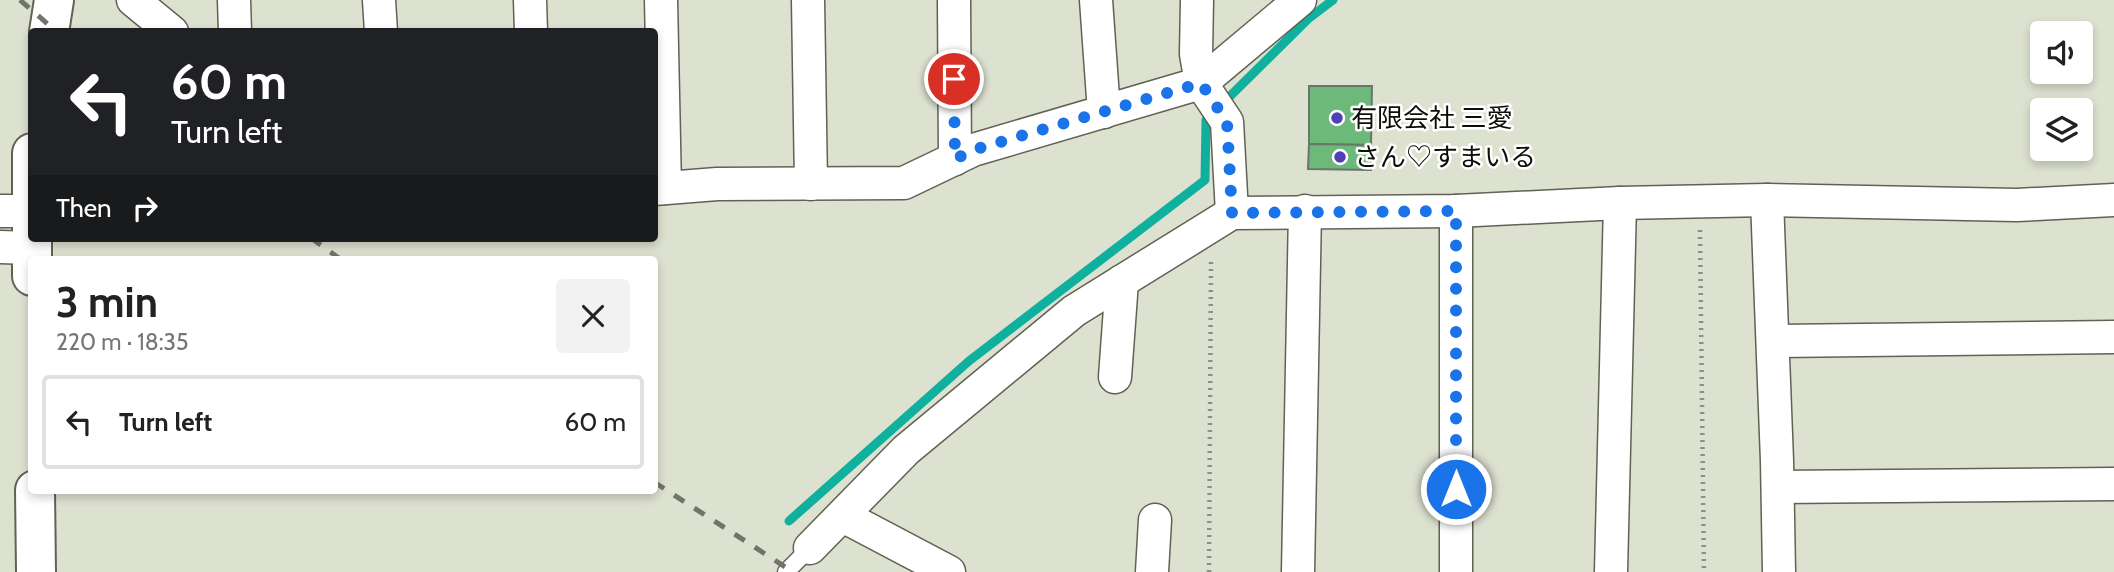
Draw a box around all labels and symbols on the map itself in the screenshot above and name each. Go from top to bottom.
pin [924,49,984,109]
place label: 有限会社 三愛 [1351,102,1513,134]
marker: 有限会社 三愛 [1329,110,1345,126]
place label: さん♡すまいる [1354,141,1536,173]
marker: さん♡すまいる [1332,149,1348,165]
position arrow [1419,452,1493,526]

